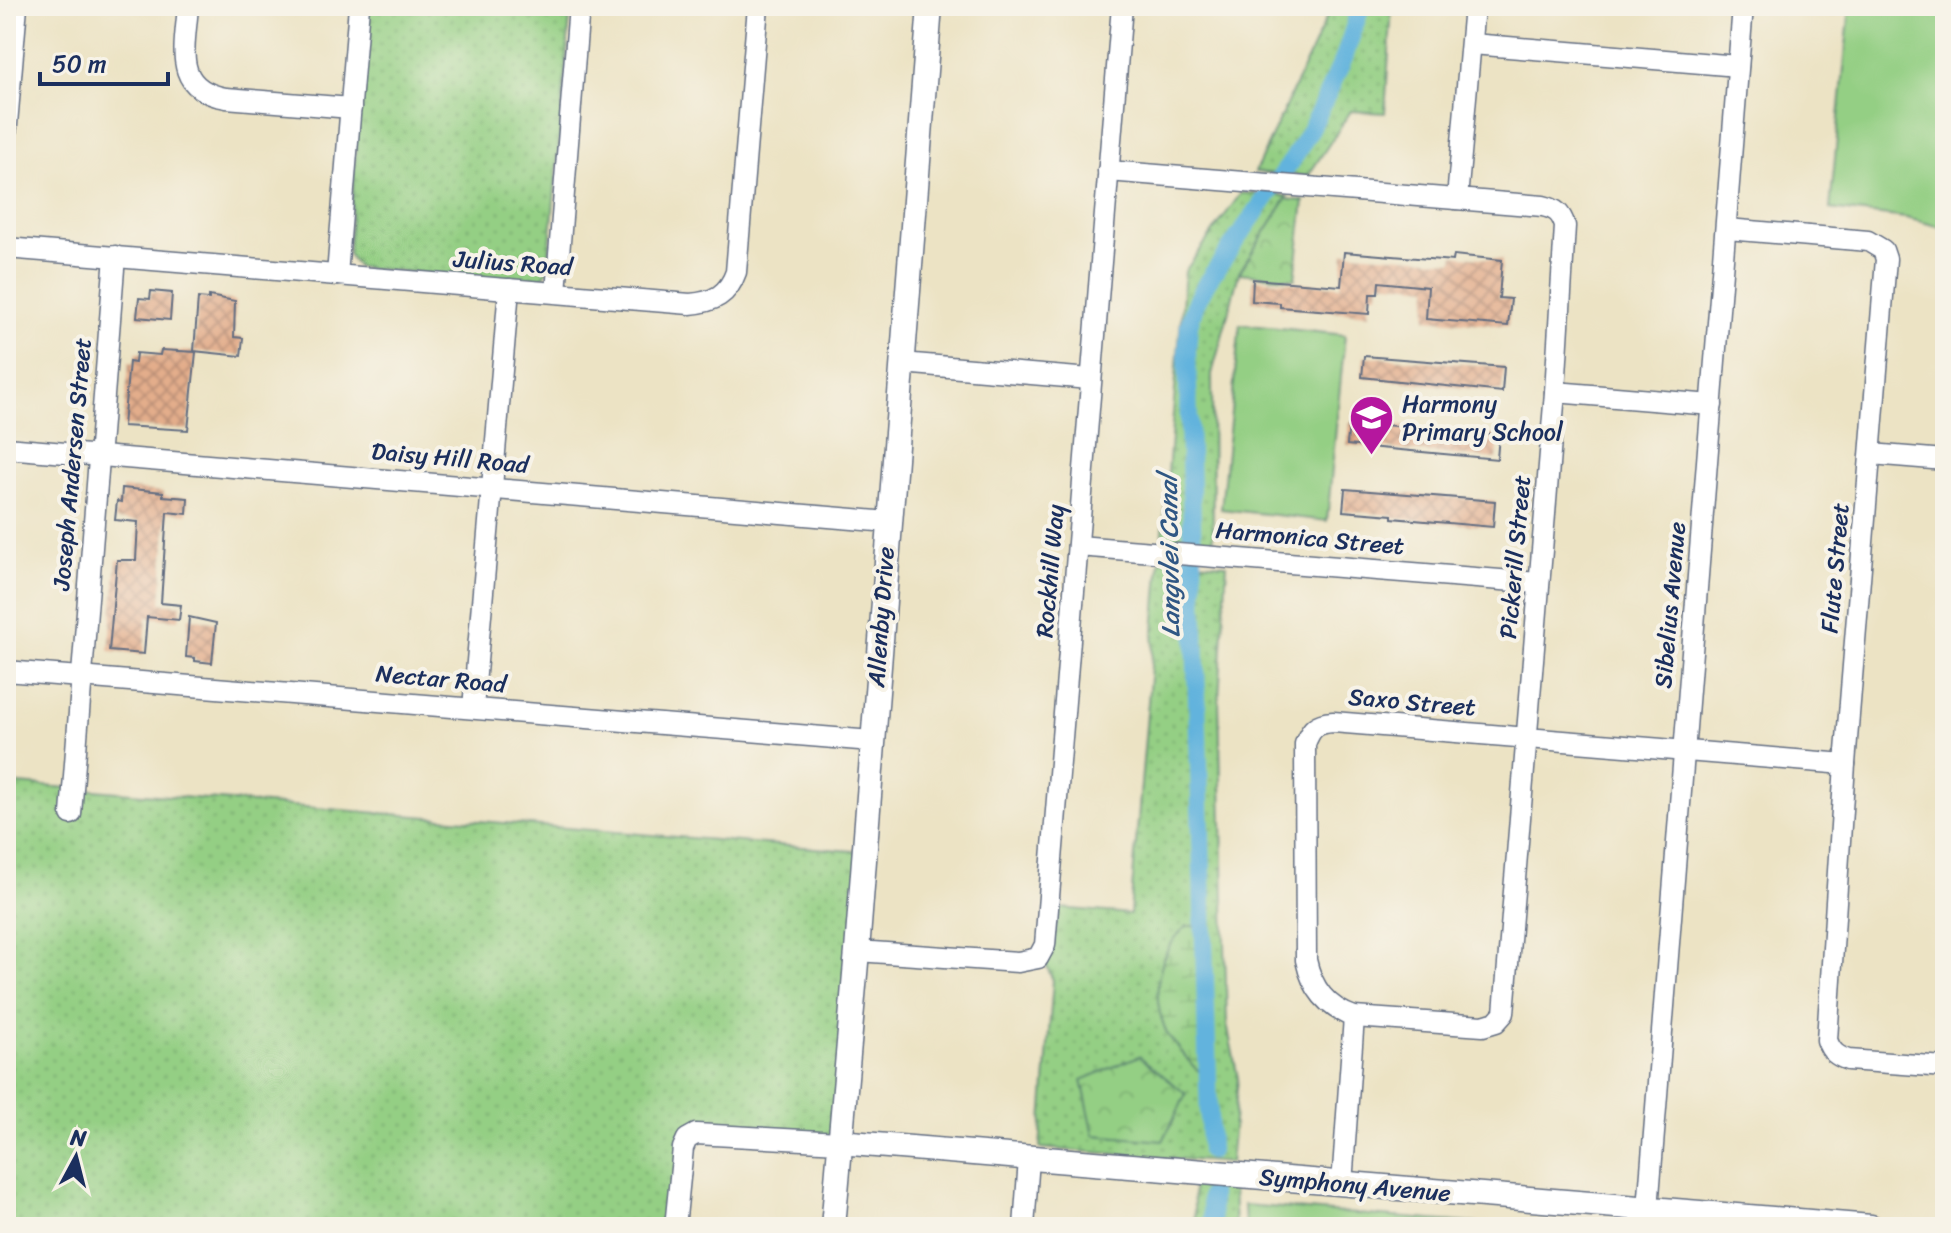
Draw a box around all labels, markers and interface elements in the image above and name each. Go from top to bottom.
scale bar [40,36,168,86]
text: 50 m [52,43,107,85]
street label: Julius Road [451,238,575,288]
street label: Joseph Andersen Street [40,336,104,593]
place label: Harmony Primary School [1402,383,1564,453]
school or university icon: Harmony Primary School [1347,394,1395,457]
street label: Daisy Hill Road [370,430,532,486]
water label: Langvlei Canal [1144,469,1193,638]
street label: Pickerill Street [1487,473,1543,641]
street label: Flute Street [1808,501,1862,635]
street label: Rockhill Way [1023,502,1077,639]
street label: Harmonica Street [1214,509,1406,567]
street label: Sibelius Avenue [1642,520,1698,690]
street label: Allenby Drive [855,545,907,690]
street label: Nectar Road [374,652,510,706]
street label: Saxo Street [1347,676,1477,728]
north arrow [36,1117,116,1197]
text: N [67,1117,89,1158]
street label: Symphony Avenue [1257,1156,1453,1214]

